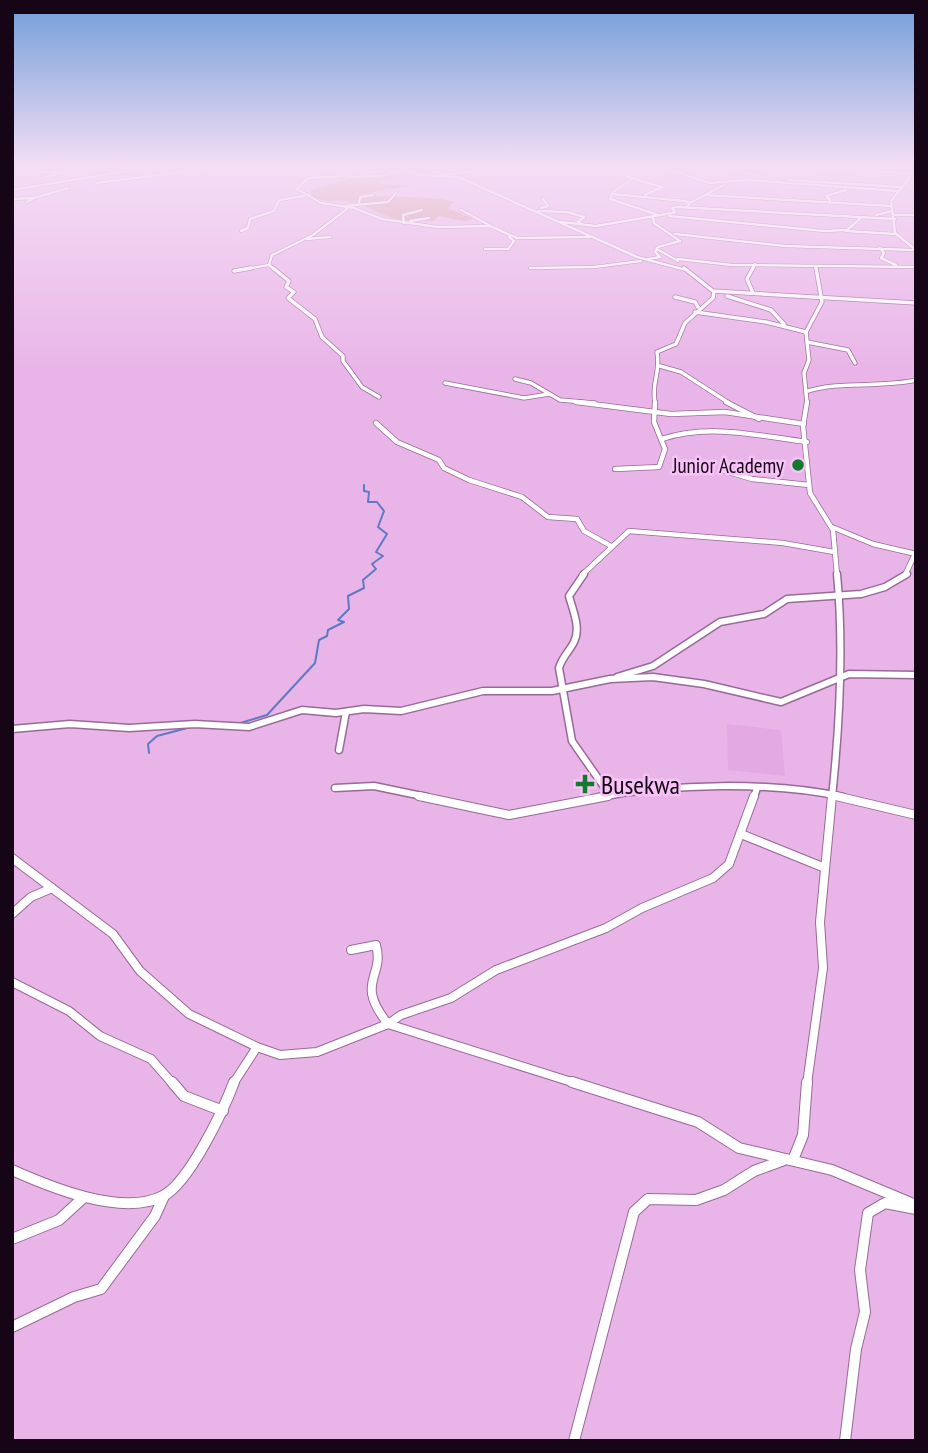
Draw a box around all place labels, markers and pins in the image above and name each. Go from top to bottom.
place label: Junior Academy [671,452,784,479]
marker: Junior Academy [790,457,806,473]
place label: Busekwa [601,768,680,801]
marker: Busekwa [575,774,595,794]

